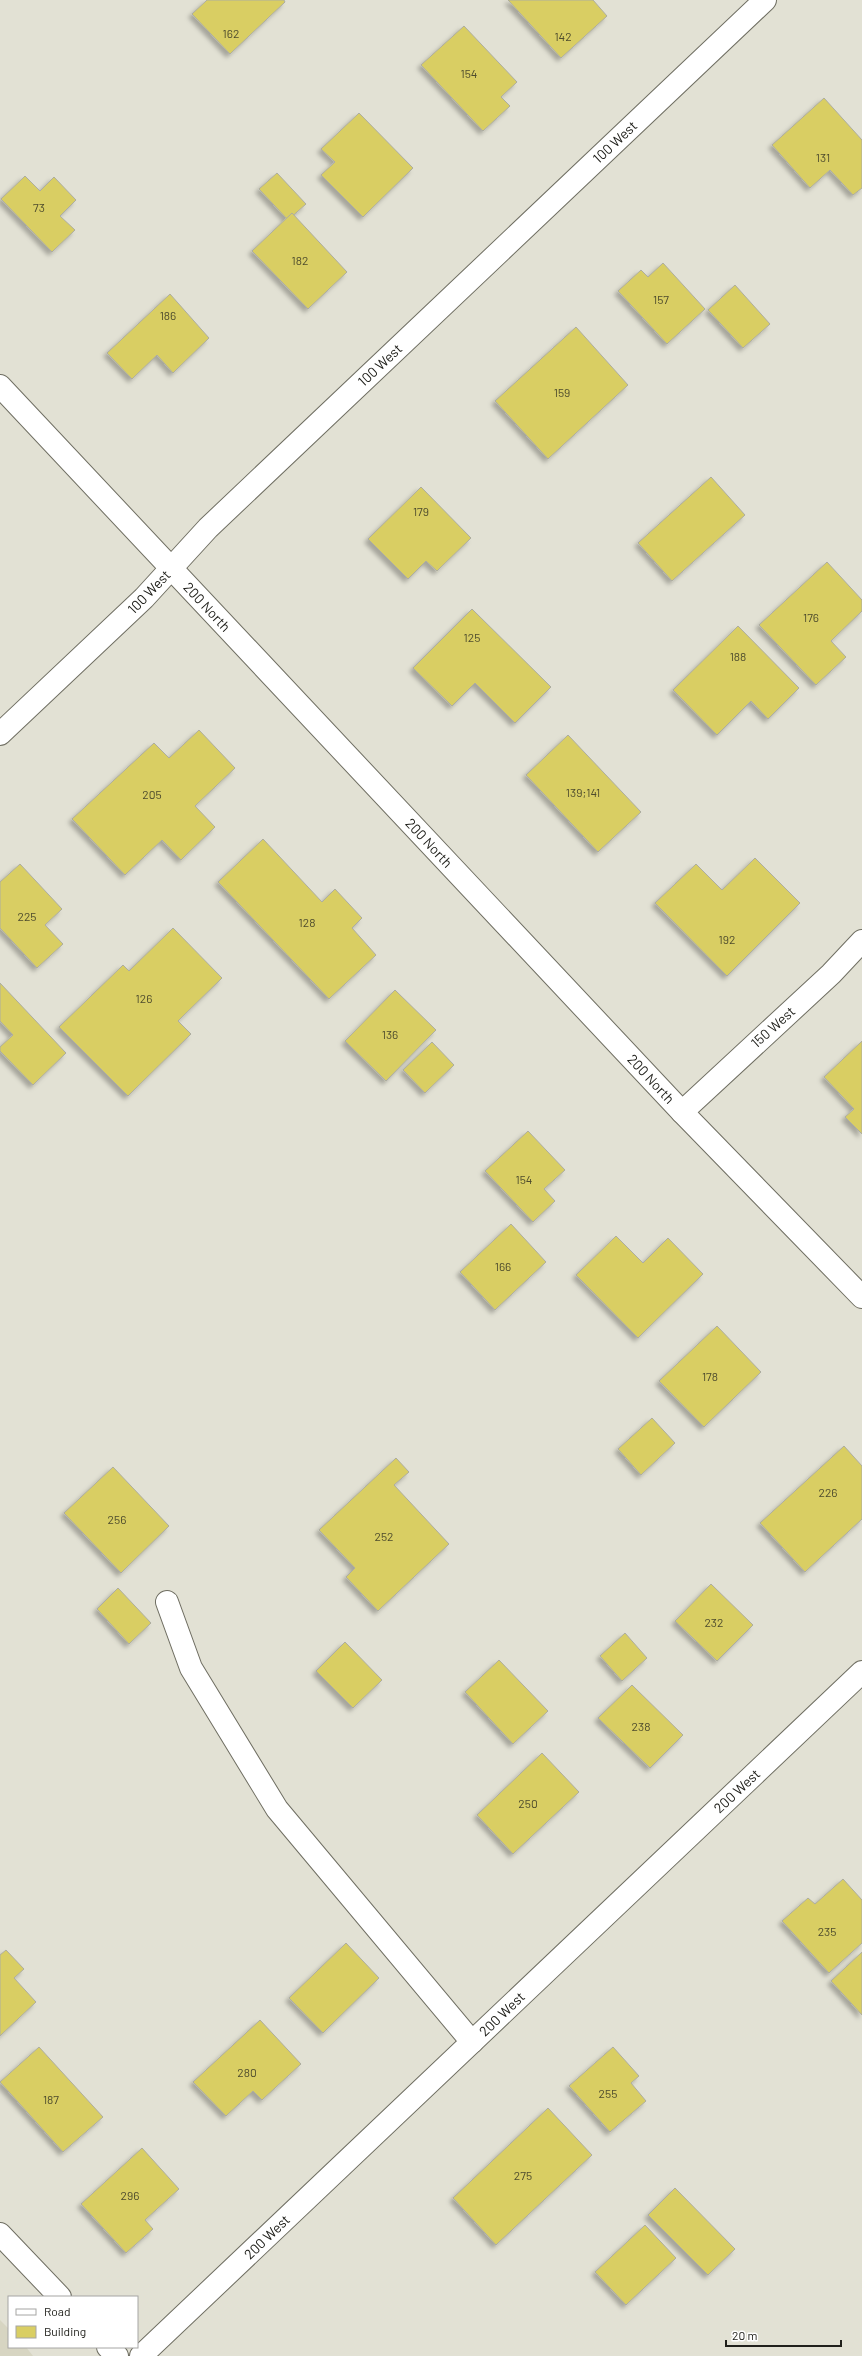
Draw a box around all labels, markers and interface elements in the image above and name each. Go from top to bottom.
house number: 162 [223,26,239,40]
house number: 142 [554,29,572,43]
house number: 154 [461,66,477,80]
street label: 100 West [589,117,640,166]
house number: 131 [816,150,830,164]
house number: 73 [33,200,45,214]
house number: 182 [292,253,308,267]
house number: 157 [653,292,669,306]
house number: 186 [160,308,176,322]
street label: 100 West [354,340,405,389]
house number: 159 [554,385,570,399]
house number: 179 [413,504,429,518]
street label: 100 West [124,566,174,617]
street label: 200 North [180,578,234,635]
house number: 176 [803,610,819,624]
house number: 125 [464,630,480,644]
house number: 188 [730,649,746,663]
house number: 139;141 [566,785,600,799]
house number: 205 [142,787,162,801]
street label: 200 North [402,814,456,871]
house number: 225 [17,909,37,923]
house number: 128 [299,915,315,929]
house number: 192 [719,932,735,946]
house number: 126 [136,991,152,1005]
street label: 150 West [747,1002,798,1051]
house number: 136 [382,1027,398,1041]
street label: 200 North [624,1050,678,1107]
house number: 154 [516,1172,532,1186]
house number: 166 [495,1259,511,1273]
house number: 178 [702,1369,718,1383]
house number: 226 [818,1485,838,1499]
house number: 256 [108,1512,126,1526]
house number: 252 [374,1529,394,1543]
house number: 232 [705,1615,723,1629]
house number: 238 [632,1719,650,1733]
street label: 200 West [710,1765,763,1816]
house number: 250 [518,1796,538,1810]
house number: 235 [818,1924,836,1938]
street label: 200 West [475,1988,528,2040]
house number: 280 [237,2065,257,2079]
house number: 255 [599,2086,617,2100]
house number: 187 [43,2092,59,2106]
house number: 275 [514,2168,532,2182]
house number: 296 [121,2188,139,2202]
street label: 200 West [240,2211,293,2263]
legend [8,2296,138,2348]
text: Road [44,2304,71,2318]
scale bar [726,2322,841,2348]
text: Building [44,2324,86,2338]
text: 20 m [732,2328,758,2342]

